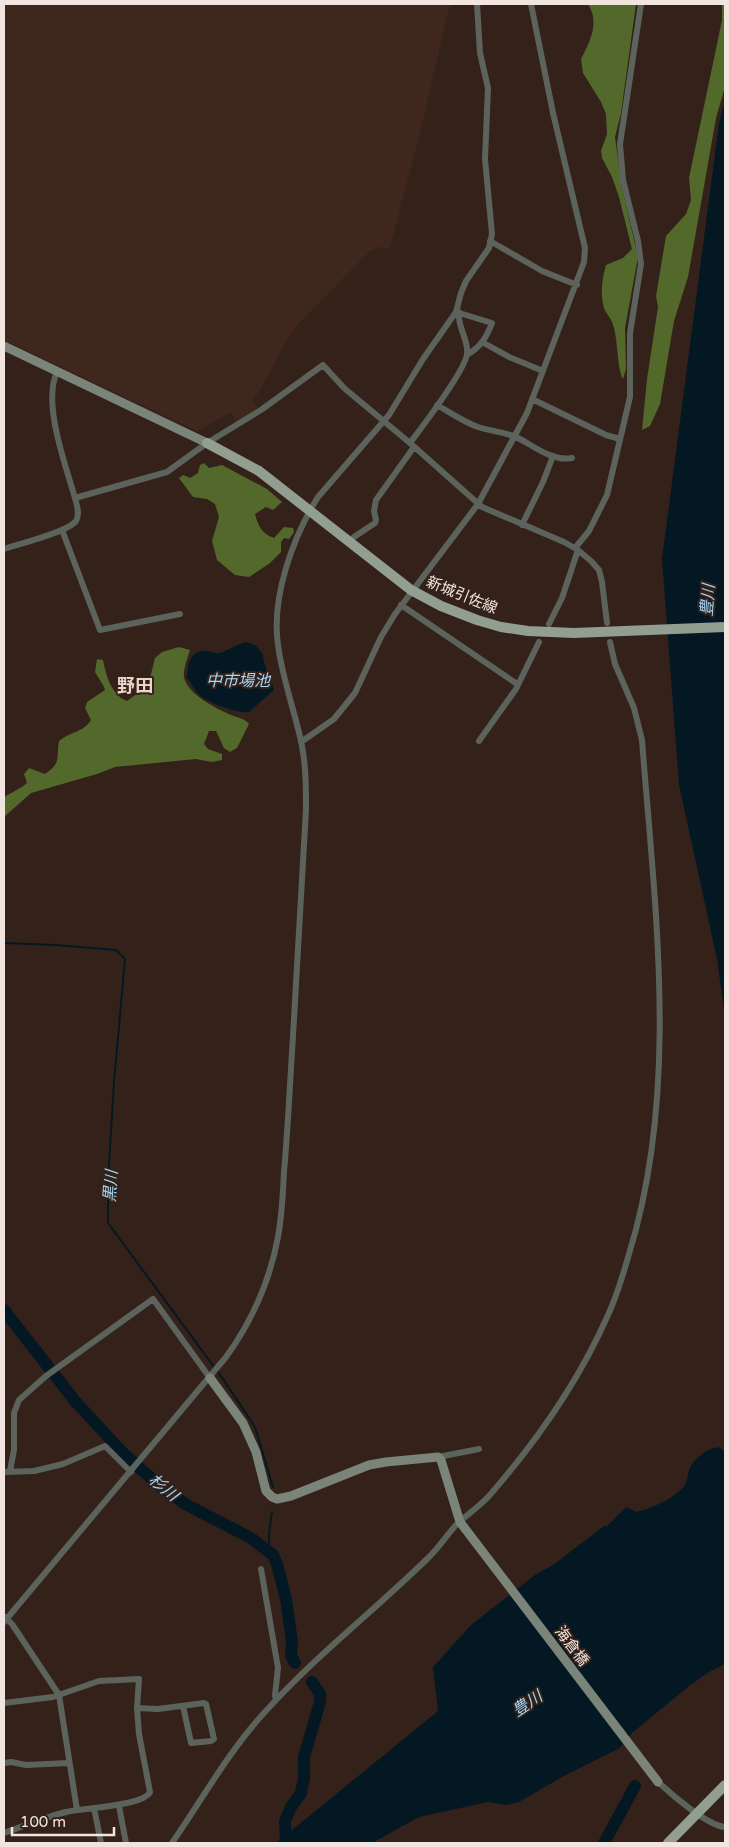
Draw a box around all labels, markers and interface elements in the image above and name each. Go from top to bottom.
street label: 新城引佐線 [424,573,500,617]
water label: 豊川 [697,581,719,617]
water label: 中市場池 [206,671,272,691]
district label: 野田 [117,675,153,697]
water label: 黒川 [100,1167,122,1203]
water label: 杉川 [145,1470,184,1507]
street label: 海倉橋 [551,1623,593,1669]
water label: 豊川 [509,1685,548,1721]
scale bar [12,1804,115,1836]
text: 100 m [20,1813,66,1831]

